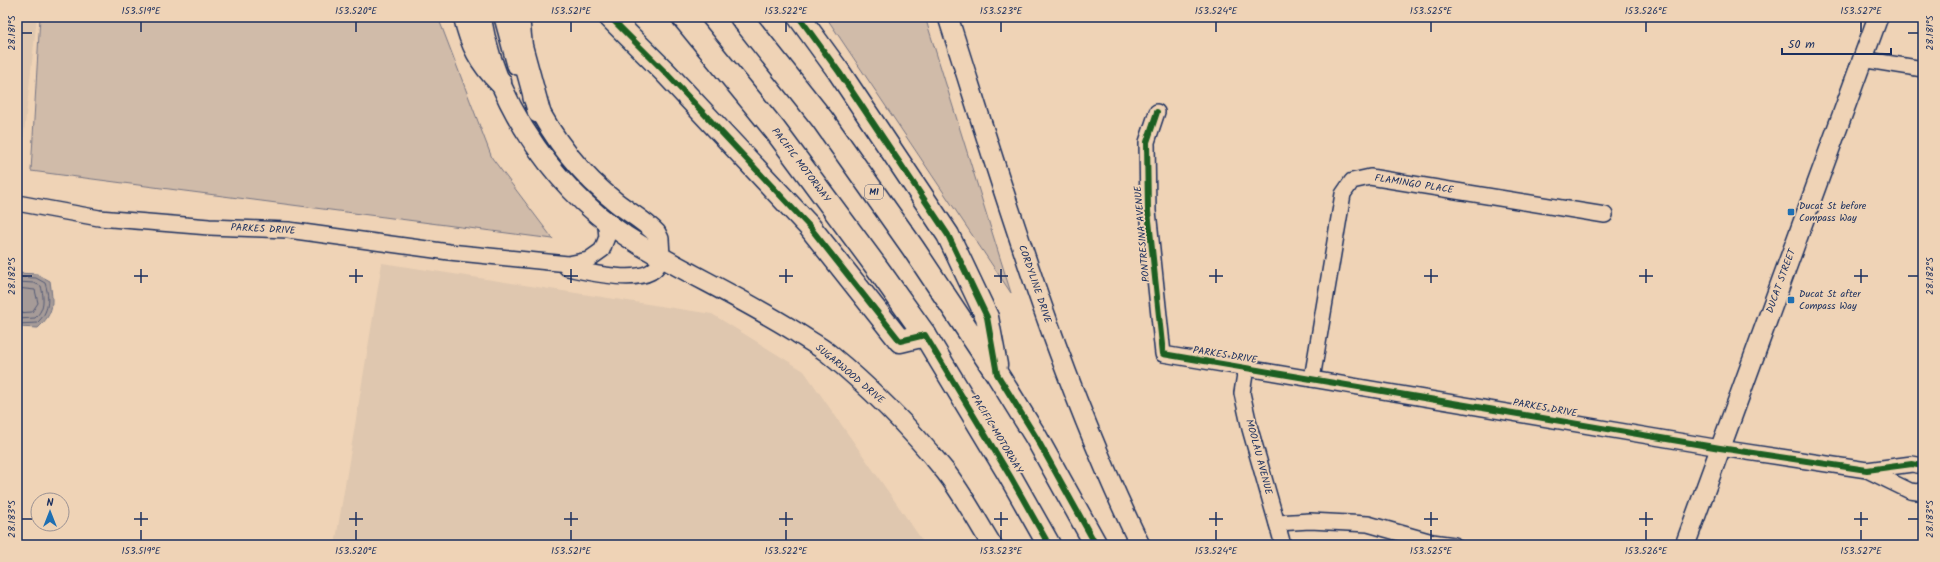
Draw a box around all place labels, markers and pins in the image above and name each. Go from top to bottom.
place label: Ducat St before Compass Way [1799,198,1867,226]
marker: Ducat St before Compass Way [1786,207,1796,217]
place label: Ducat St after Compass Way [1799,286,1861,314]
marker: Ducat St after Compass Way [1786,295,1796,305]

